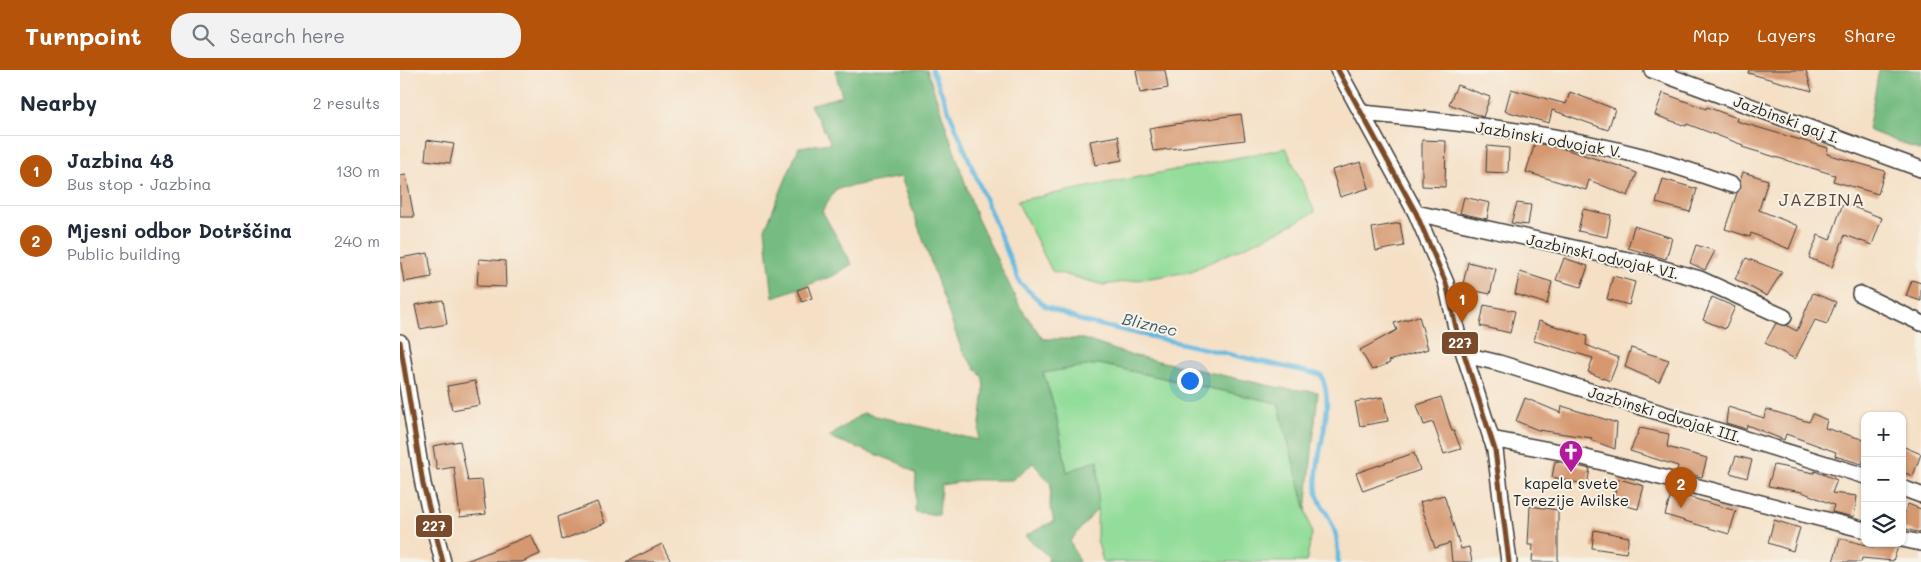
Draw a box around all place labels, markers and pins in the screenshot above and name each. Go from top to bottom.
pin: 1 [1446,282,1478,323]
church icon: kapela svete Terezije Avilske [1558,439,1584,473]
pin: 2 [1665,467,1697,508]
place label: kapela svete Terezije Avilske [1513,473,1629,510]

